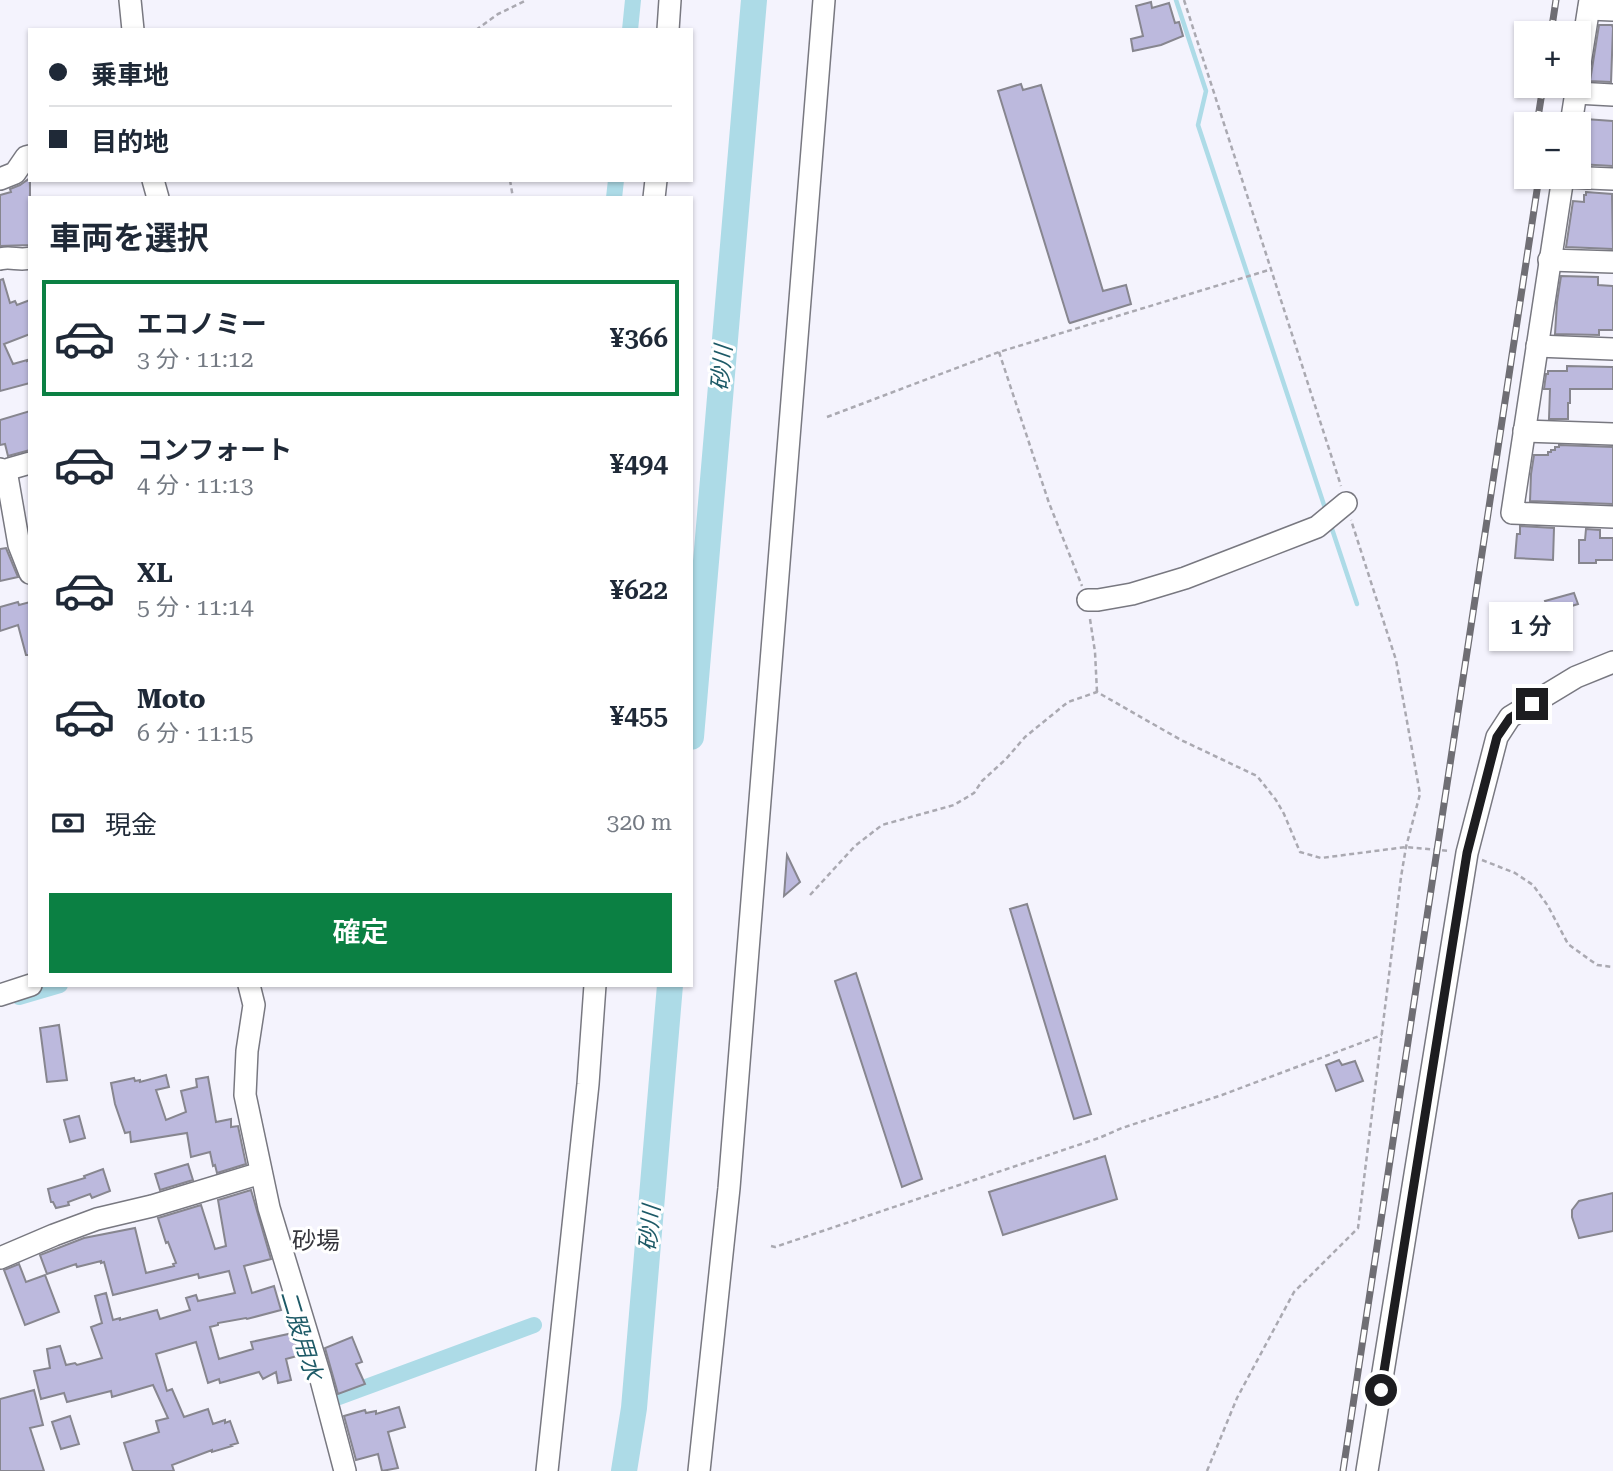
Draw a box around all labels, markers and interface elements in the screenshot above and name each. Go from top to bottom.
map controls [1514,21,1591,189]
button: + [1514,21,1591,98]
text: 乗車地 [91,60,169,90]
button: − [1514,112,1591,189]
text: 目的地 [91,127,169,157]
text: 車両を選択 [49,219,209,257]
icon: car [53,307,116,370]
text: エコノミー [137,309,267,339]
text: ¥366 [610,323,668,353]
water label: 砂川 [707,341,738,392]
text: 3 分 · 11:12 [137,346,254,373]
icon: car [53,433,116,496]
text: コンフォート [137,435,292,465]
text: ¥494 [610,449,668,479]
text: 4 分 · 11:13 [137,472,254,499]
text: XL [137,558,173,588]
icon: car [53,559,116,622]
text: ¥622 [610,575,668,605]
text: 5 分 · 11:14 [137,594,254,621]
callout: 1 分 [1490,602,1574,652]
text: 1 分 [1510,613,1552,640]
text: Moto [137,684,206,714]
icon: car [53,685,116,748]
route end [1516,688,1548,720]
text: ¥455 [610,701,668,731]
text: 6 分 · 11:15 [137,720,254,747]
icon: cash [49,804,87,842]
text: 320 m [607,809,672,836]
text: 現金 [105,810,157,840]
button: 確定 [49,893,672,973]
water label: 砂川 [635,1201,666,1252]
district label: 砂場 [292,1227,340,1255]
water label: 二股用水 [275,1287,328,1386]
route start [1365,1374,1397,1406]

